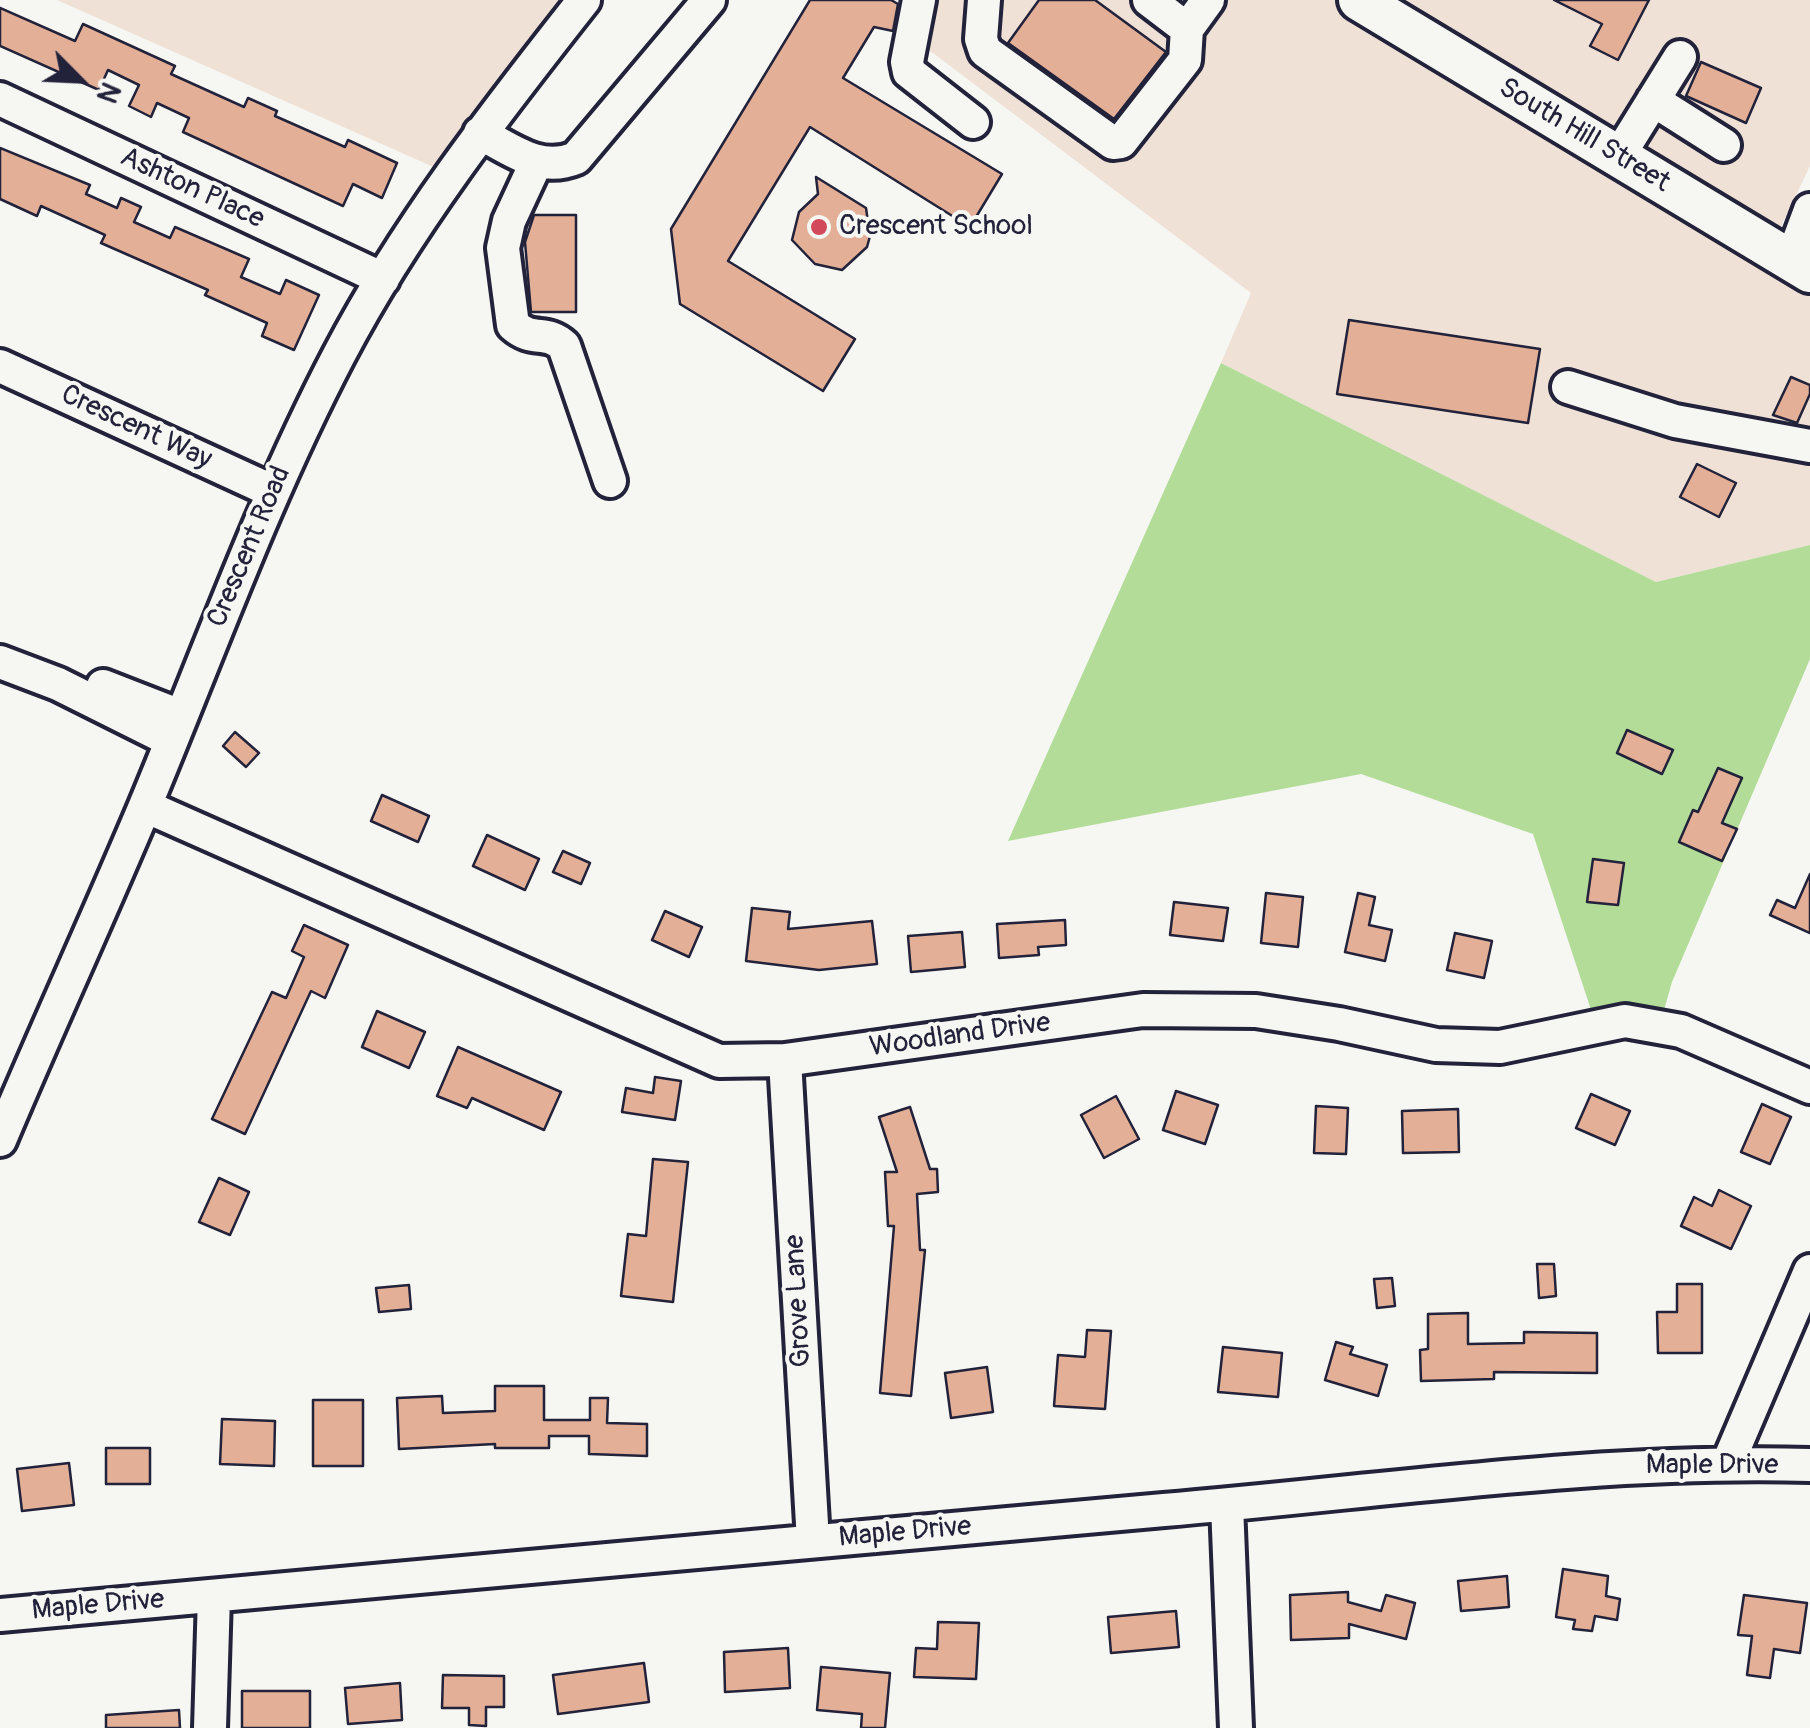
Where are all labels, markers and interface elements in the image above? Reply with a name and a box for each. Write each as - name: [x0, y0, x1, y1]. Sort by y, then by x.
- north arrow: [30, 30, 130, 130]
- street label: South Hill Street: [1492, 72, 1676, 200]
- text: N: [88, 77, 128, 108]
- street label: Ashton Place: [115, 141, 269, 237]
- place label: Crescent School: [839, 210, 1033, 244]
- marker: Crescent School: [808, 216, 830, 238]
- street label: Crescent Way: [55, 378, 217, 478]
- street label: Crescent Road: [201, 462, 299, 632]
- street label: Woodland Drive: [868, 1007, 1052, 1065]
- street label: Grove Lane: [779, 1234, 819, 1368]
- street label: Maple Drive: [1646, 1449, 1778, 1483]
- street label: Maple Drive: [837, 1510, 973, 1556]
- street label: Maple Drive: [30, 1583, 166, 1629]

